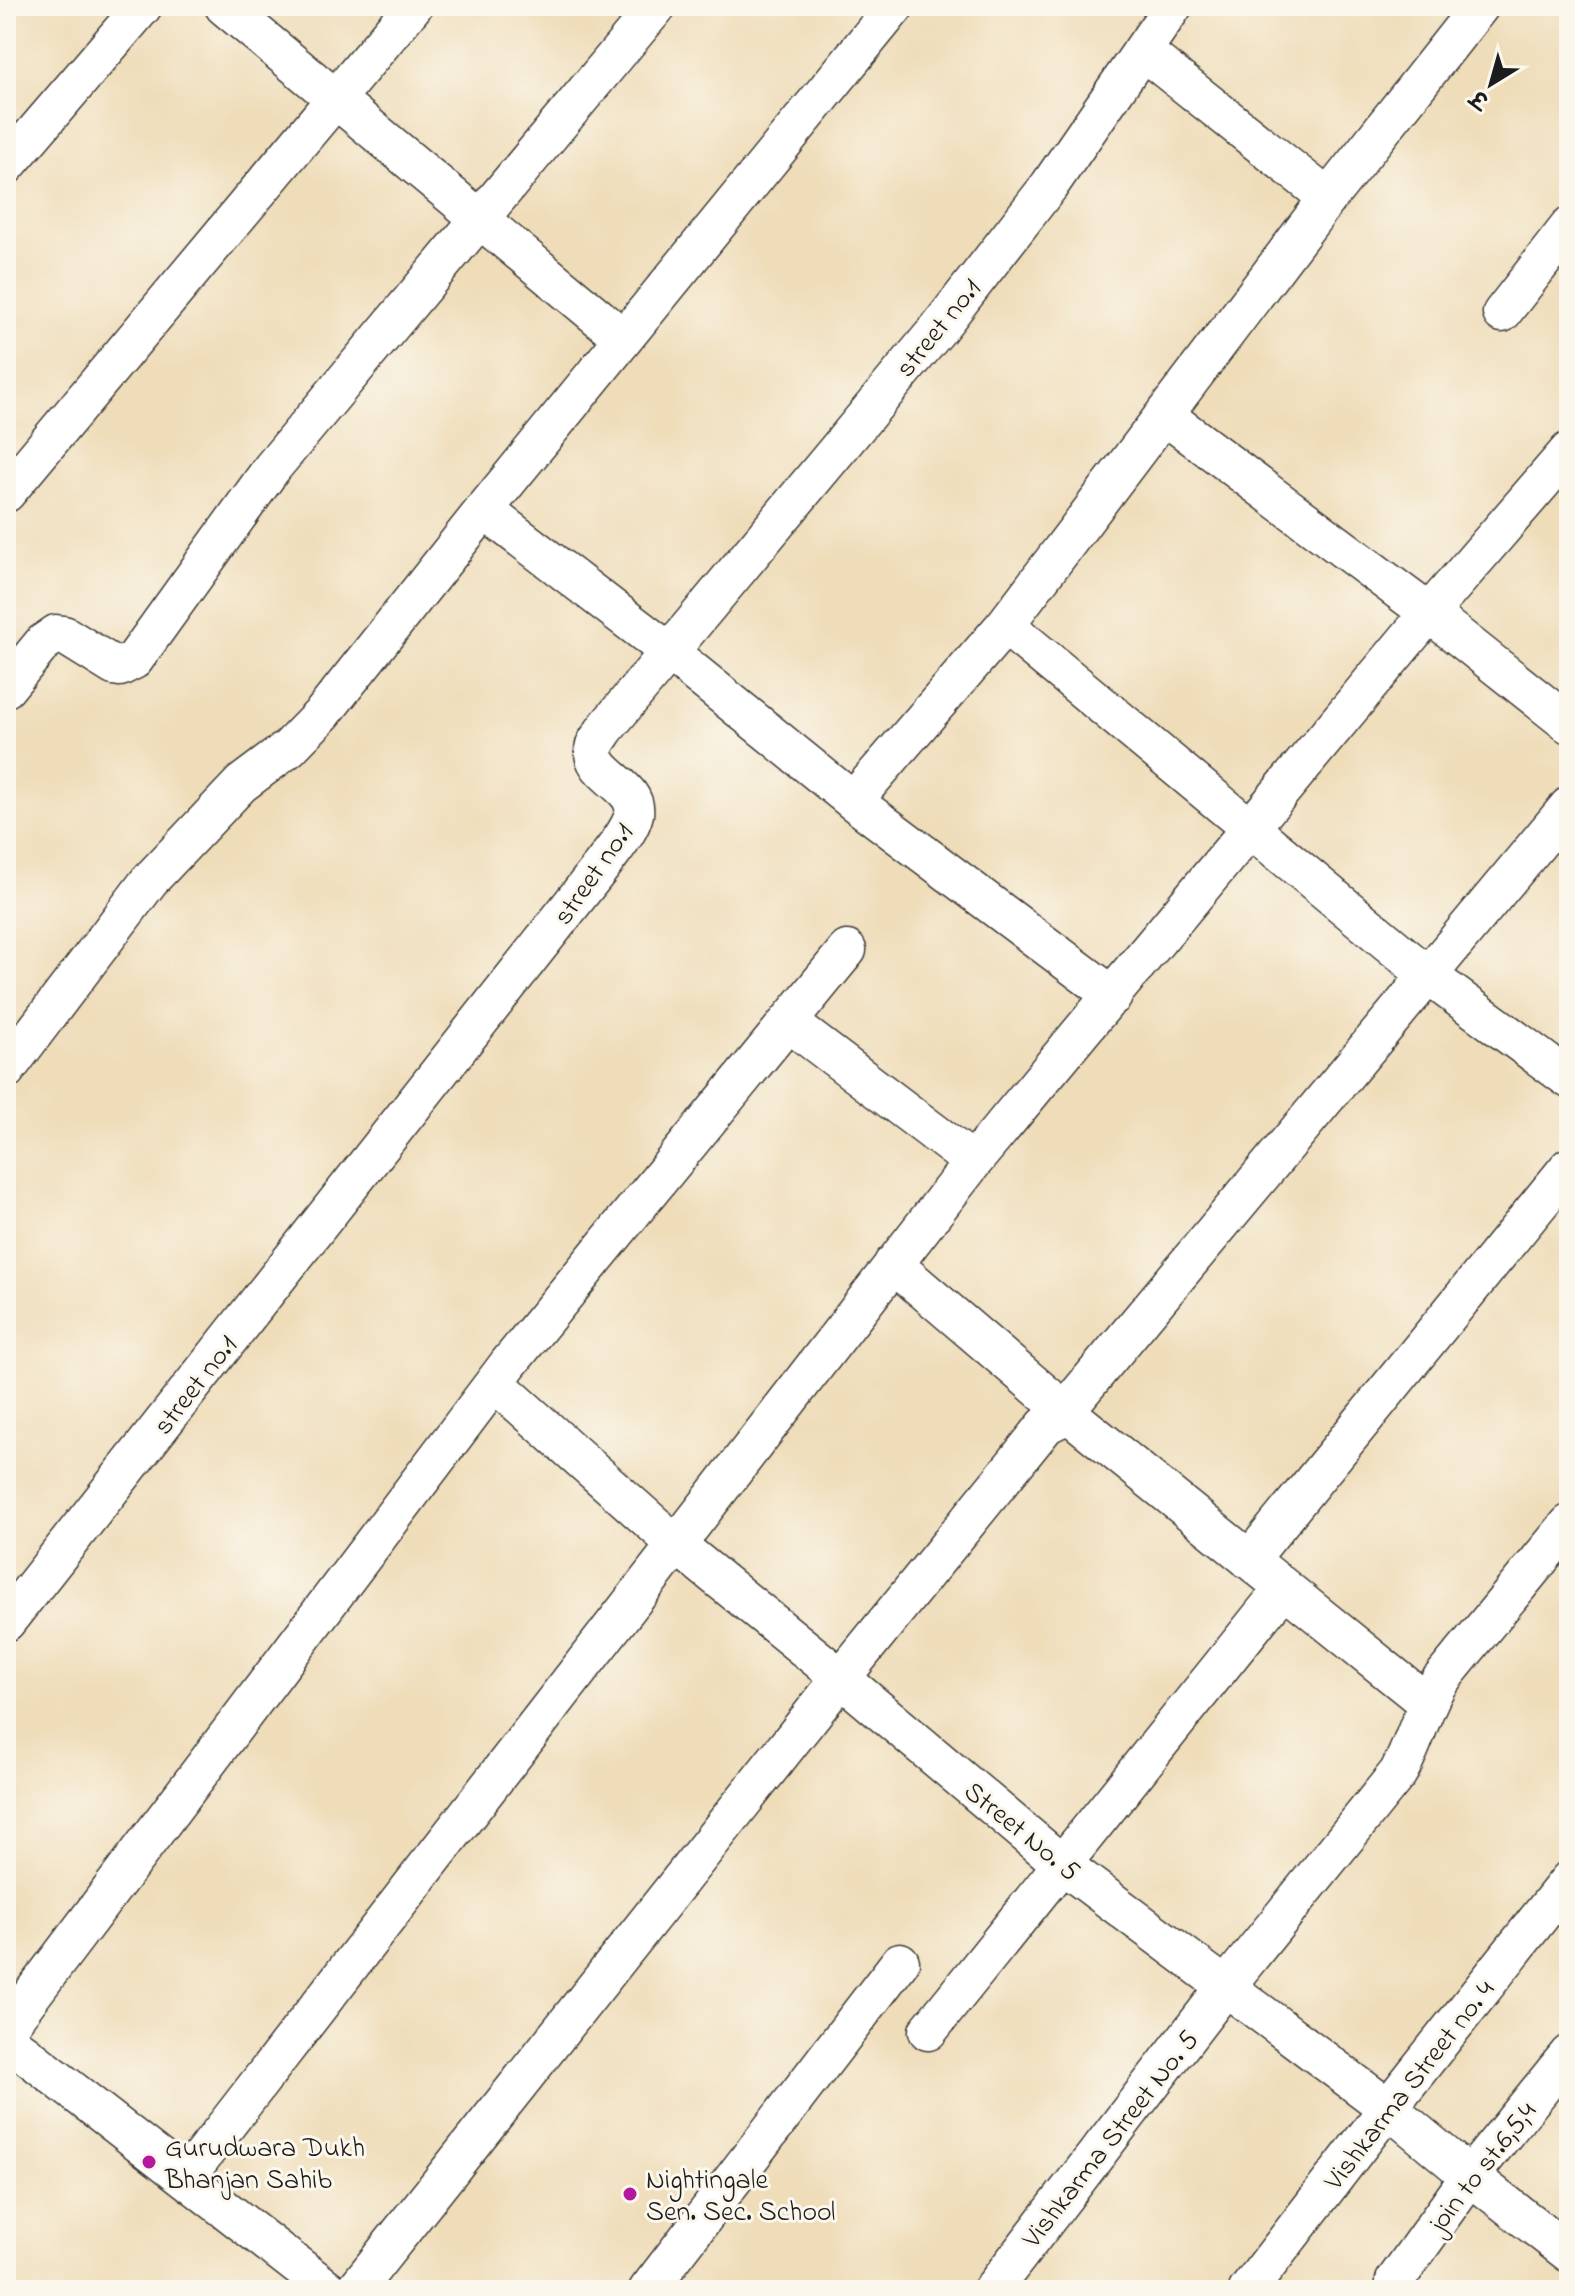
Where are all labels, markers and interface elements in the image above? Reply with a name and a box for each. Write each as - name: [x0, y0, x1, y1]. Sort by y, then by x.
- north arrow: [1451, 44, 1531, 124]
- text: उ: [1463, 79, 1498, 116]
- street label: street no.1: [887, 271, 992, 387]
- street label: street no.1: [545, 815, 645, 935]
- street label: street no.1: [145, 1327, 249, 1445]
- street label: Street No. 5: [954, 1773, 1088, 1893]
- street label: Vishkarma Street no. 4: [1315, 1972, 1506, 2201]
- street label: Vishkarma Street No. 5: [1013, 2022, 1210, 2259]
- street label: join to st.6,5,4: [1417, 2094, 1548, 2245]
- place label: Gurudwara Dukh Bhanjan Sahib: [164, 2129, 365, 2202]
- marker: Gurudwara Dukh Bhanjan Sahib: [140, 2153, 158, 2171]
- place label: Nightingale Sen. Sec. School: [646, 2161, 835, 2234]
- marker: Nightingale Sen. Sec. School: [621, 2185, 639, 2203]

